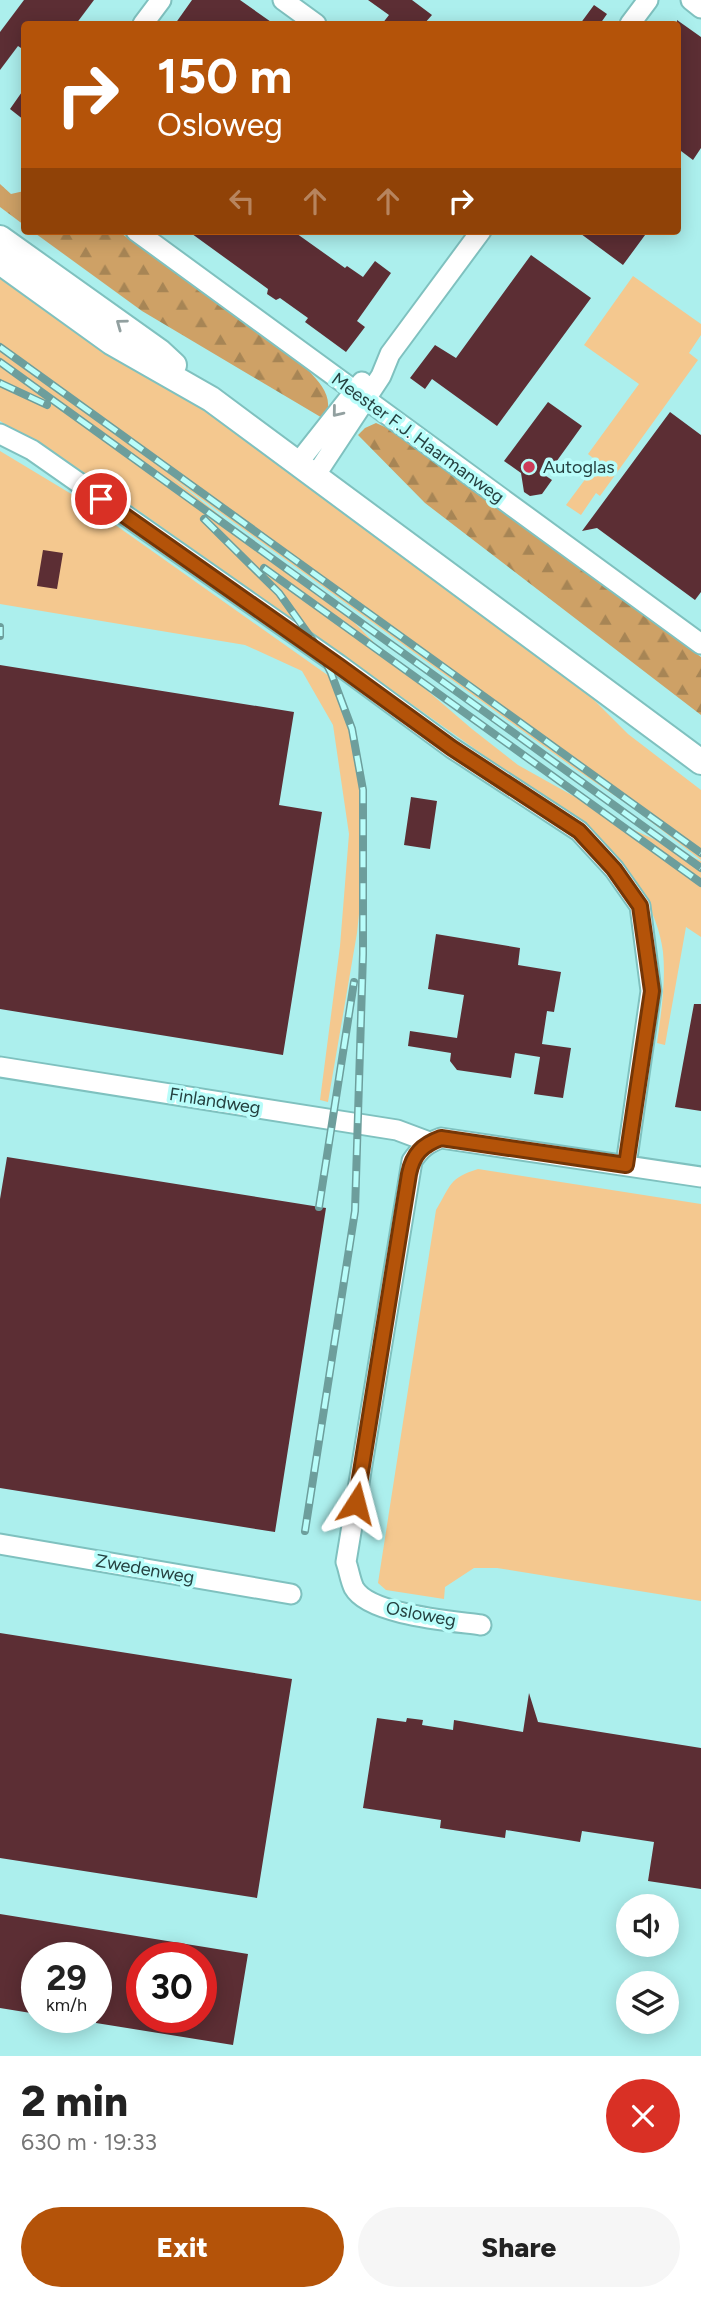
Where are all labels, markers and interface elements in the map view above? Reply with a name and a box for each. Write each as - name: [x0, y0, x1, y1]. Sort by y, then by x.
- text: 150 m: [157, 46, 292, 105]
- icon: right: [42, 49, 133, 140]
- text: Osloweg: [157, 106, 283, 144]
- icon: left: [223, 182, 261, 220]
- icon: ahead: [296, 182, 334, 220]
- icon: ahead: [369, 182, 407, 220]
- icon: right: [442, 182, 480, 220]
- one-way arrow: [116, 320, 129, 332]
- street label: Meester F.J. Haarmanweg: [327, 368, 509, 508]
- one-way arrow: [333, 404, 345, 417]
- place label: Autoglas: [543, 456, 615, 478]
- marker: Autoglas: [521, 459, 537, 475]
- pin: [71, 469, 131, 529]
- icon: arrive: [82, 480, 120, 518]
- street label: Finlandweg: [168, 1083, 262, 1119]
- position arrow: [319, 1466, 393, 1540]
- street label: Zwedenweg: [94, 1549, 196, 1589]
- street label: Osloweg: [384, 1596, 458, 1632]
- map controls: [616, 1894, 679, 2034]
- button: sound: [616, 1894, 679, 1957]
- speed limit sign: 30: [126, 1942, 217, 2033]
- text: 29: [46, 1957, 87, 1999]
- button: layers: [616, 1971, 679, 2034]
- text: km/h: [46, 1994, 87, 2016]
- text: 2 min: [21, 2076, 128, 2127]
- button: close: [606, 2079, 680, 2153]
- text: 630 m · 19:33: [21, 2128, 157, 2156]
- button: Exit: [21, 2207, 344, 2287]
- button: Share: [358, 2207, 680, 2287]

